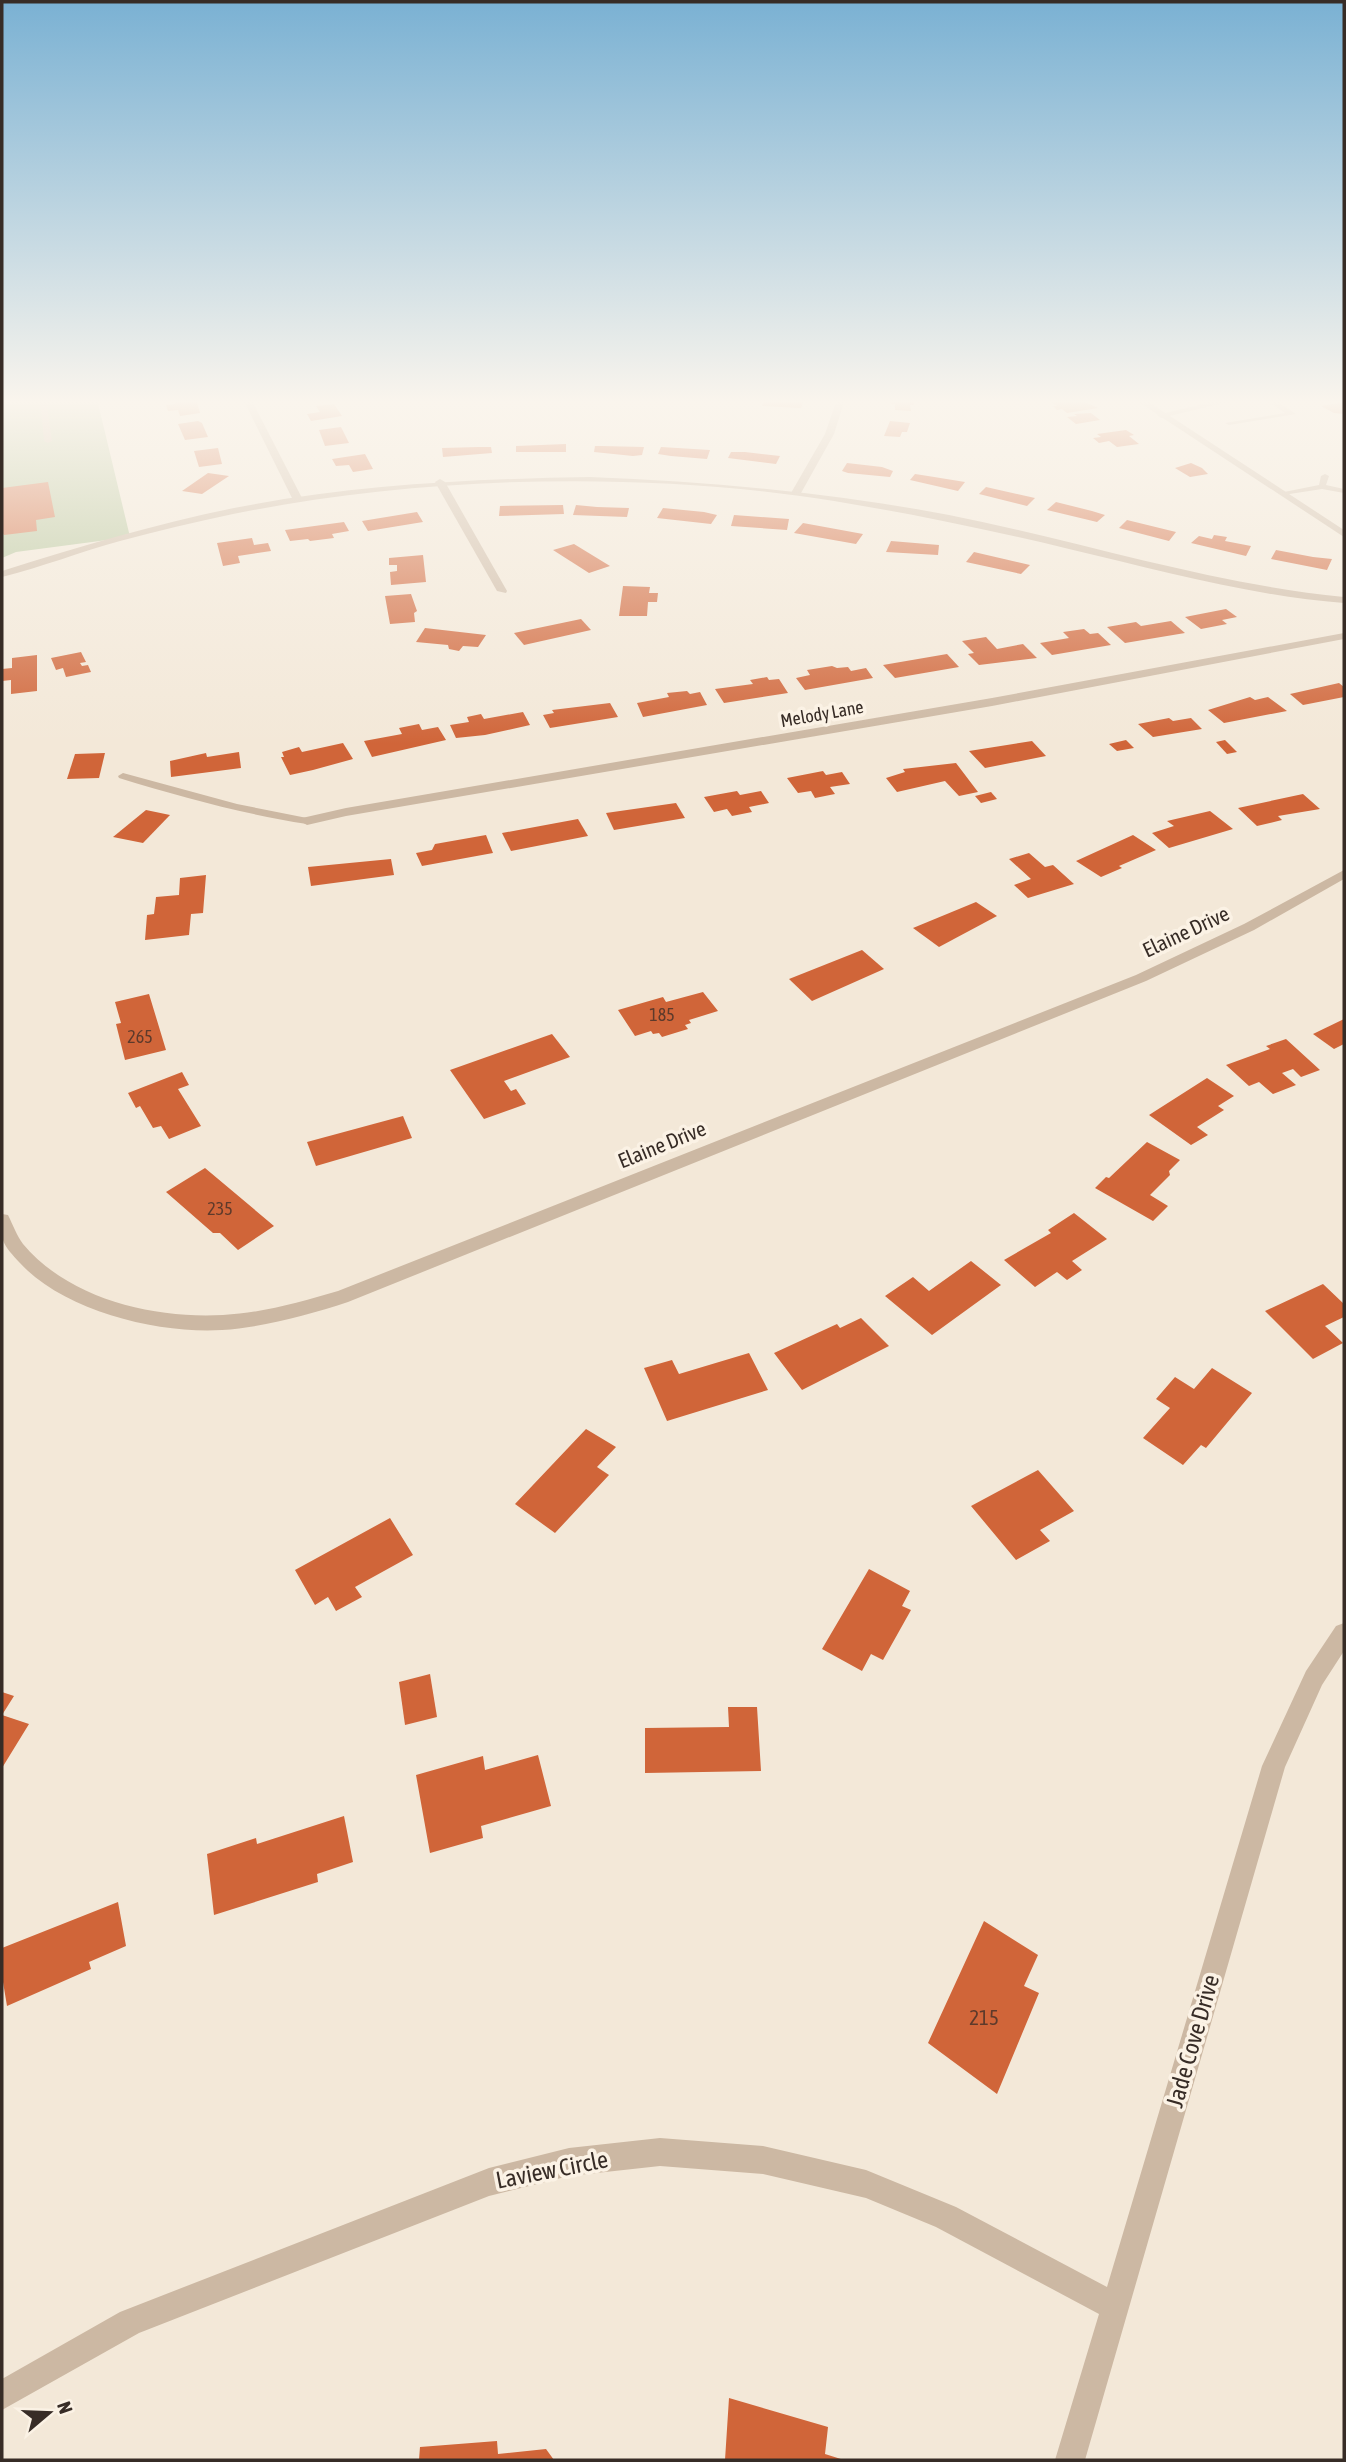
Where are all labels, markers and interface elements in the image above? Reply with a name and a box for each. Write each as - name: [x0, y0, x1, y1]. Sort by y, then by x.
- street label: Melody Lane: [779, 696, 865, 731]
- street label: Elaine Drive: [1139, 901, 1233, 962]
- house number: 185: [649, 1004, 675, 1025]
- house number: 265: [127, 1026, 153, 1047]
- street label: Elaine Drive: [614, 1116, 709, 1173]
- house number: 235: [207, 1198, 233, 1219]
- street label: Jade Cove Drive: [1161, 1971, 1224, 2110]
- house number: 215: [969, 2005, 999, 2029]
- street label: Laview Circle: [494, 2145, 610, 2194]
- north arrow: [14, 2378, 84, 2448]
- text: N: [53, 2399, 77, 2416]

